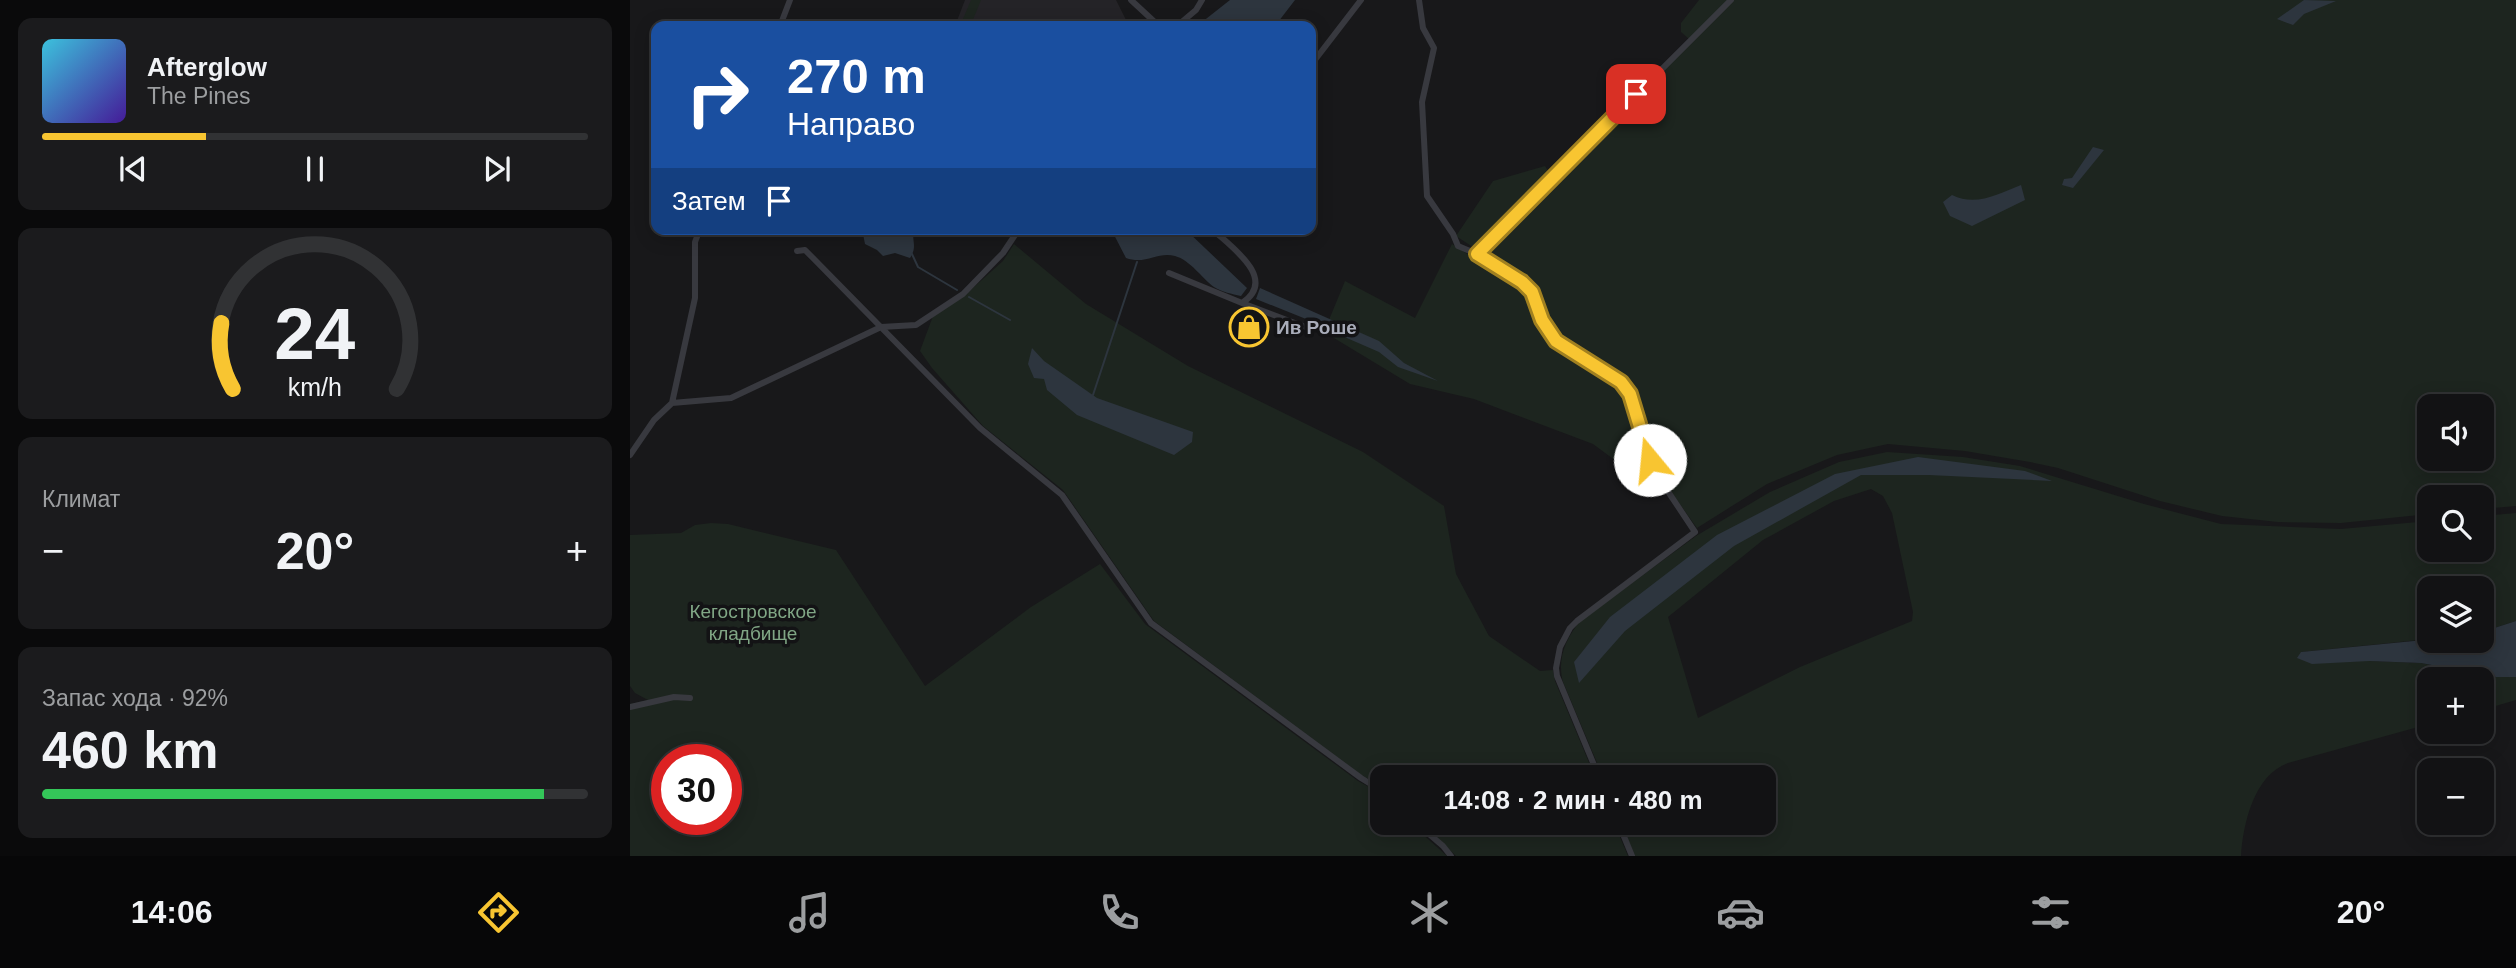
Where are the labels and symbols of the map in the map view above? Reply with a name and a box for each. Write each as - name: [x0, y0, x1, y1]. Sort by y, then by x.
- pin: [1606, 64, 1666, 124]
- shop icon: Ив Роше: [1228, 306, 1270, 348]
- place label: Ив Роше: [1276, 317, 1357, 338]
- position arrow: [1613, 423, 1687, 497]
- park label: Кегостровское кладбище: [689, 601, 817, 644]
- speed limit sign: 30: [651, 744, 742, 835]

